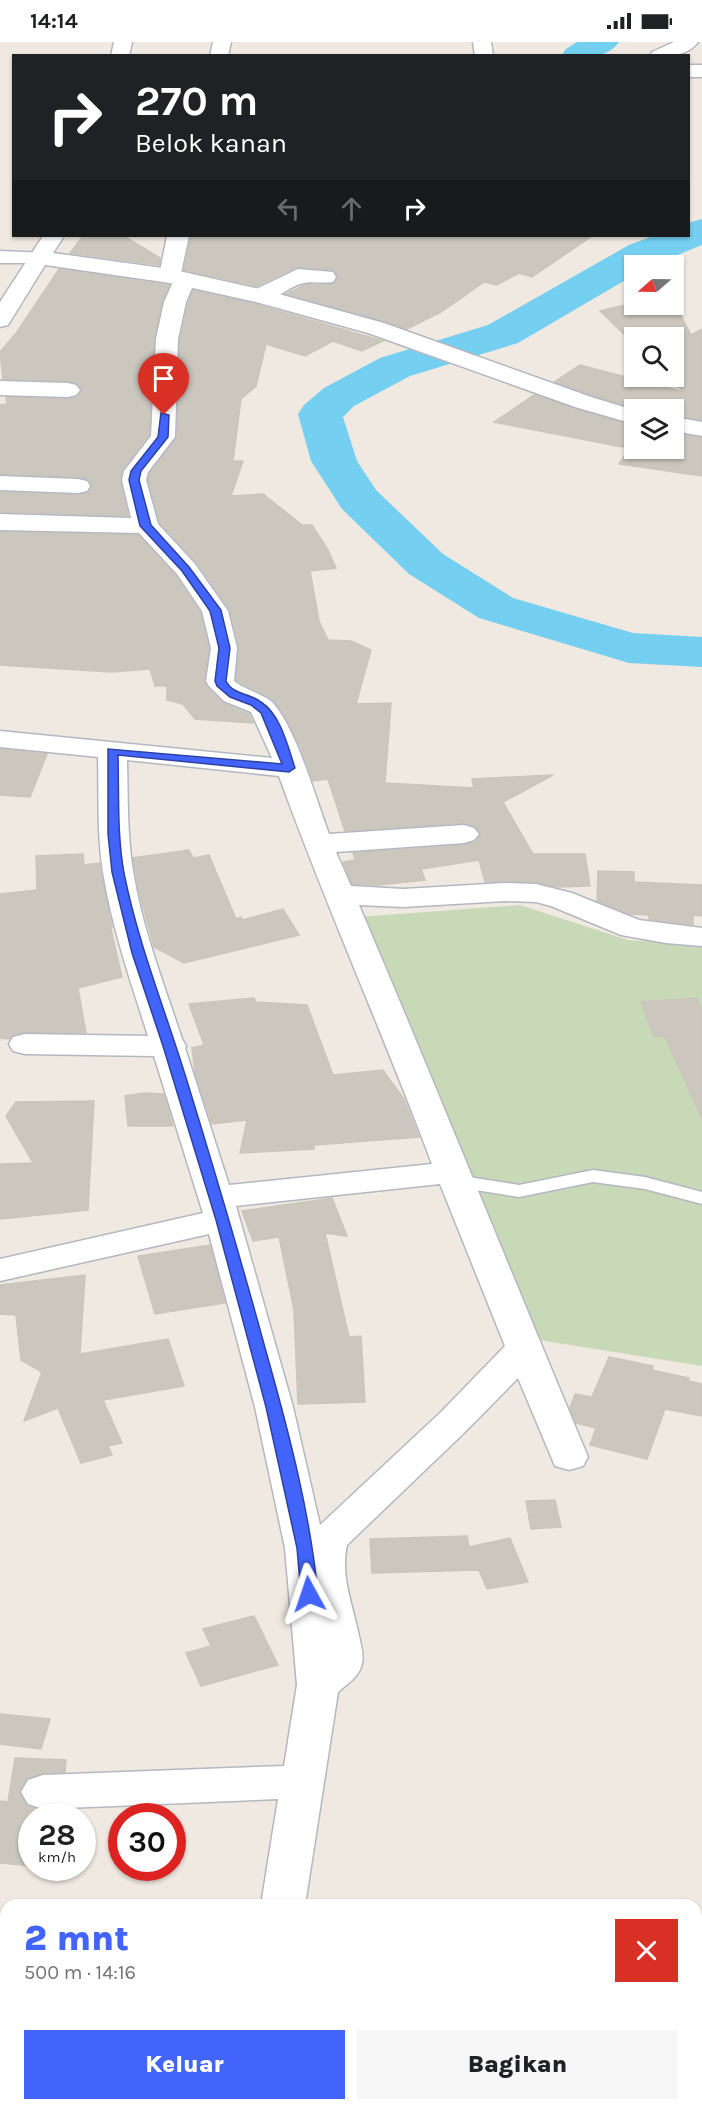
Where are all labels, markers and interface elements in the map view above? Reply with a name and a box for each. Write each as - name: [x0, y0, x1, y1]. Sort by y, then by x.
- text: 14:14: [30, 8, 78, 34]
- text: 270 m: [135, 76, 258, 126]
- icon: right: [36, 78, 114, 156]
- text: Belok kanan: [135, 127, 287, 159]
- icon: left: [272, 192, 305, 225]
- icon: ahead: [335, 192, 368, 225]
- icon: right: [398, 192, 431, 225]
- north arrow: [624, 255, 684, 315]
- map controls: [624, 255, 684, 459]
- button: search: [624, 327, 684, 387]
- pin: [138, 353, 189, 415]
- icon: arrive: [147, 362, 180, 395]
- button: layers: [624, 399, 684, 459]
- position arrow: [277, 1562, 341, 1626]
- speed limit sign: 30: [108, 1803, 186, 1881]
- text: 28: [38, 1817, 76, 1853]
- text: km/h: [38, 1848, 76, 1866]
- text: 2 mnt: [24, 1917, 129, 1959]
- button: close: [615, 1919, 678, 1982]
- text: 500 m · 14:16: [24, 1961, 136, 1984]
- button: Keluar: [24, 2030, 345, 2099]
- button: Bagikan: [357, 2030, 678, 2099]

